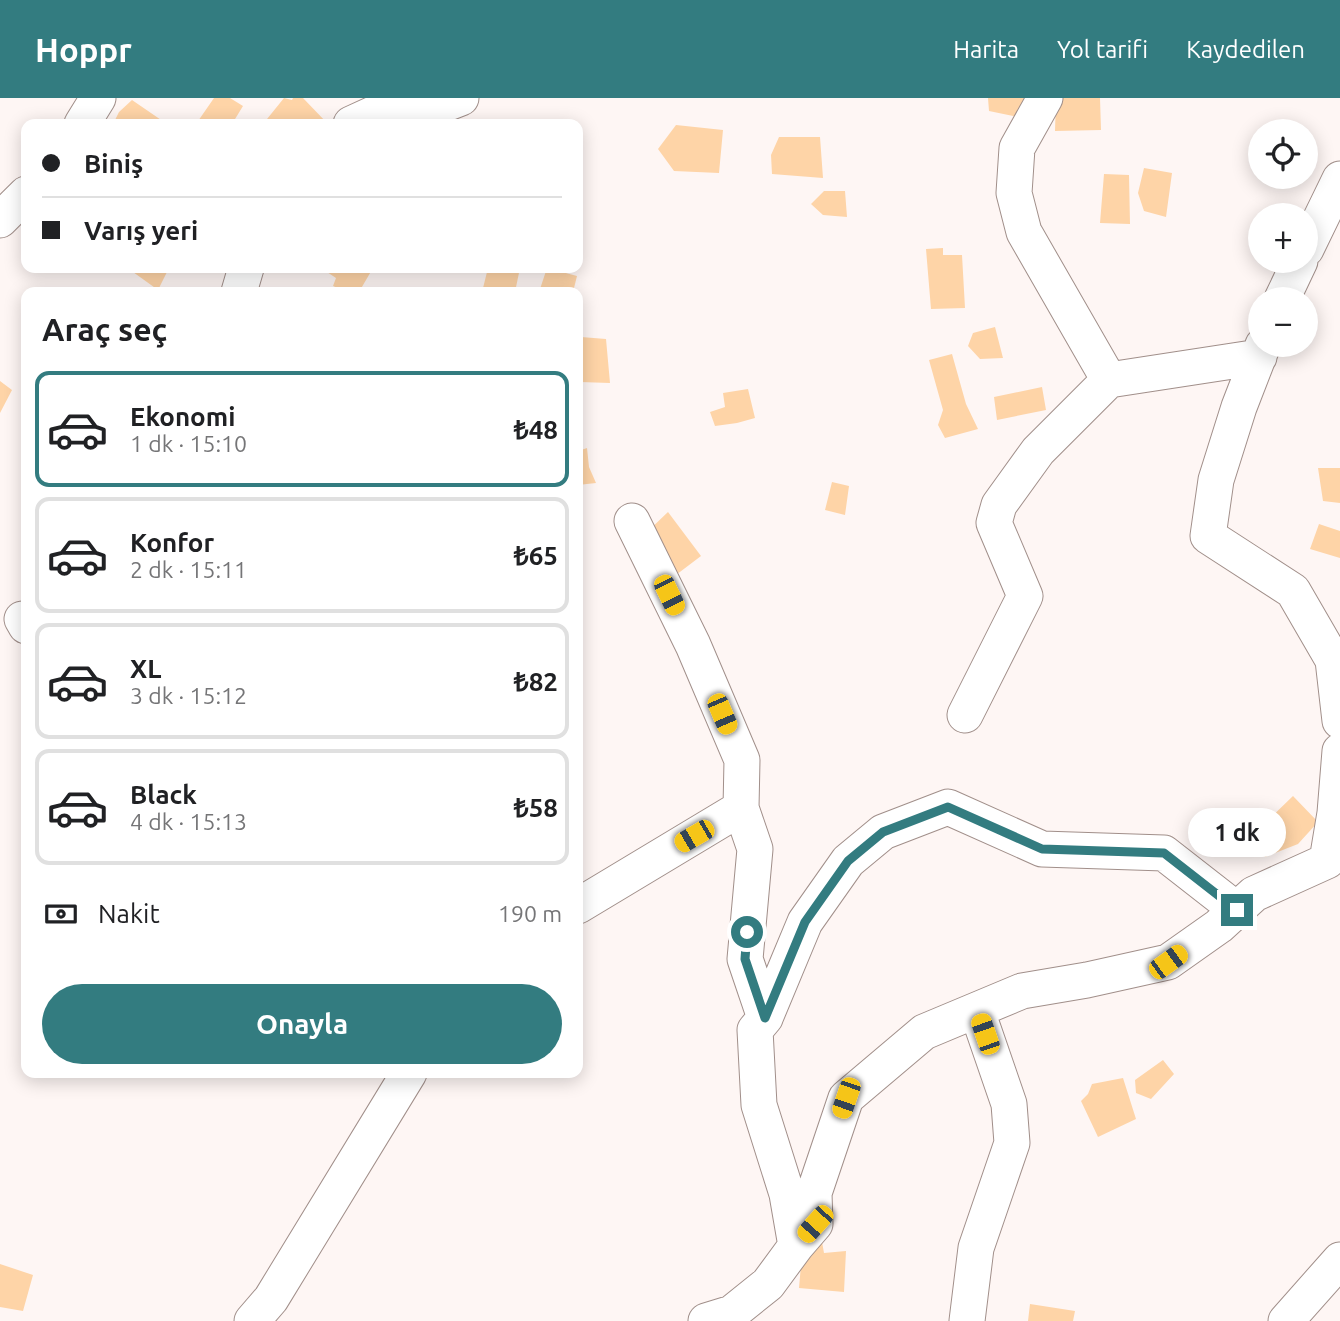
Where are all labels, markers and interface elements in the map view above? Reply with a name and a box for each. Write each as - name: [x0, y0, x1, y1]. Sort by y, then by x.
- text: Hoppr: [35, 31, 132, 68]
- text: Harita: [953, 36, 1019, 63]
- text: Yol tarifi: [1057, 36, 1148, 63]
- text: Kaydedilen: [1186, 36, 1305, 63]
- map controls: [1248, 119, 1318, 357]
- button: locate: [1248, 119, 1318, 189]
- text: Biniş: [84, 149, 143, 178]
- button: +: [1248, 203, 1318, 273]
- text: Varış yeri: [84, 216, 198, 245]
- button: −: [1248, 287, 1318, 357]
- text: Araç seç: [42, 311, 167, 347]
- icon: car: [46, 398, 109, 461]
- text: Ekonomi: [130, 402, 235, 431]
- text: ₺48: [514, 415, 558, 444]
- text: 1 dk · 15:10: [130, 431, 247, 456]
- icon: car: [46, 524, 109, 587]
- text: Konfor: [130, 528, 214, 557]
- text: ₺65: [514, 541, 558, 570]
- text: 2 dk · 15:11: [130, 557, 247, 582]
- car: [651, 572, 688, 618]
- icon: car: [46, 650, 109, 713]
- text: XL: [130, 654, 161, 683]
- text: ₺82: [514, 667, 558, 696]
- text: 3 dk · 15:12: [130, 683, 247, 708]
- car: [705, 691, 740, 737]
- icon: car: [46, 776, 109, 839]
- text: Black: [130, 780, 197, 809]
- text: ₺58: [514, 793, 558, 822]
- callout: 1 dk: [1188, 808, 1286, 858]
- text: 4 dk · 15:13: [130, 809, 247, 834]
- car: [671, 816, 718, 856]
- text: 1 dk: [1214, 820, 1260, 845]
- route end: [1221, 894, 1253, 926]
- icon: cash: [42, 895, 80, 933]
- text: Nakit: [98, 899, 160, 928]
- text: 190 m: [498, 901, 562, 926]
- route start: [731, 916, 763, 948]
- car: [1145, 941, 1192, 983]
- button: Onayla: [42, 984, 562, 1064]
- car: [969, 1011, 1002, 1057]
- car: [830, 1075, 863, 1121]
- car: [794, 1201, 837, 1247]

